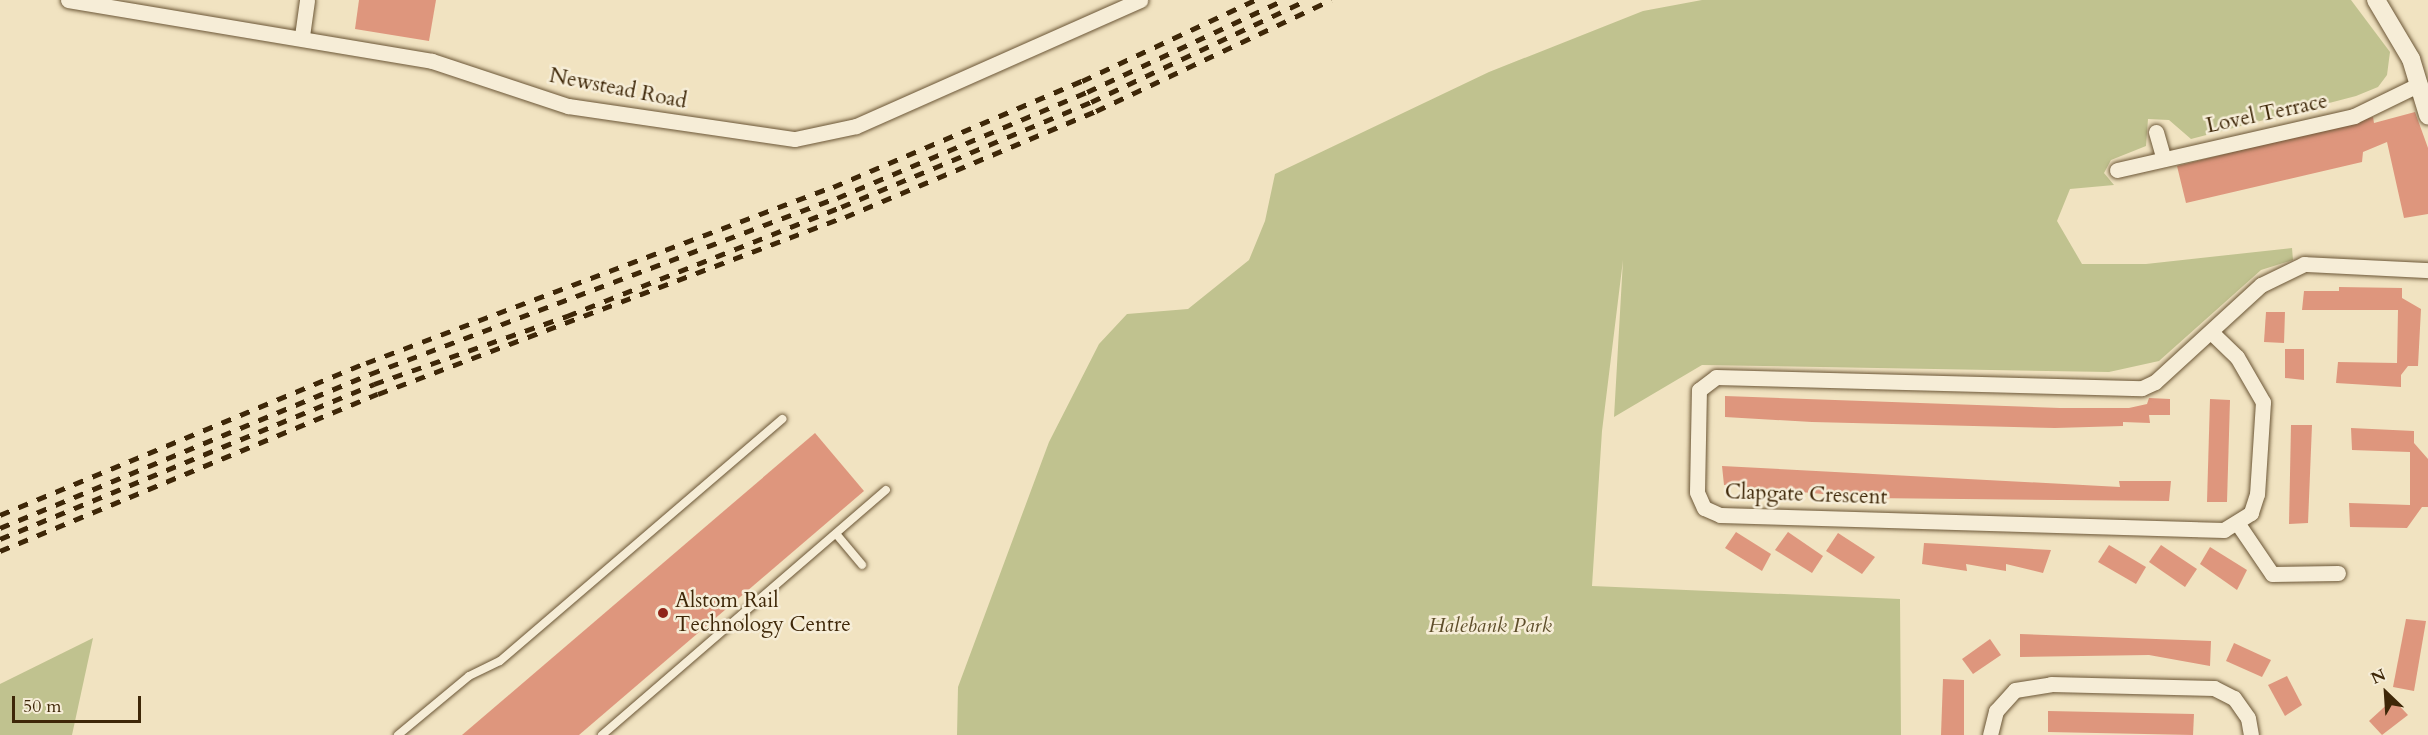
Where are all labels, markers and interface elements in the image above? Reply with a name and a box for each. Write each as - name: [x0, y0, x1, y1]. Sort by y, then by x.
- street label: Newstead Road: [547, 63, 689, 115]
- street label: Lovel Terrace: [2204, 89, 2330, 139]
- street label: Clapgate Crescent: [1724, 480, 1888, 510]
- place label: Alstom Rail Technology Centre: [675, 588, 851, 638]
- marker: Alstom Rail Technology Centre: [656, 606, 670, 620]
- park label: Halebank Park: [1428, 613, 1552, 639]
- north arrow: [2356, 663, 2416, 723]
- text: N: [2367, 664, 2389, 690]
- scale bar: [15, 684, 144, 722]
- text: 50 m: [23, 694, 62, 719]

